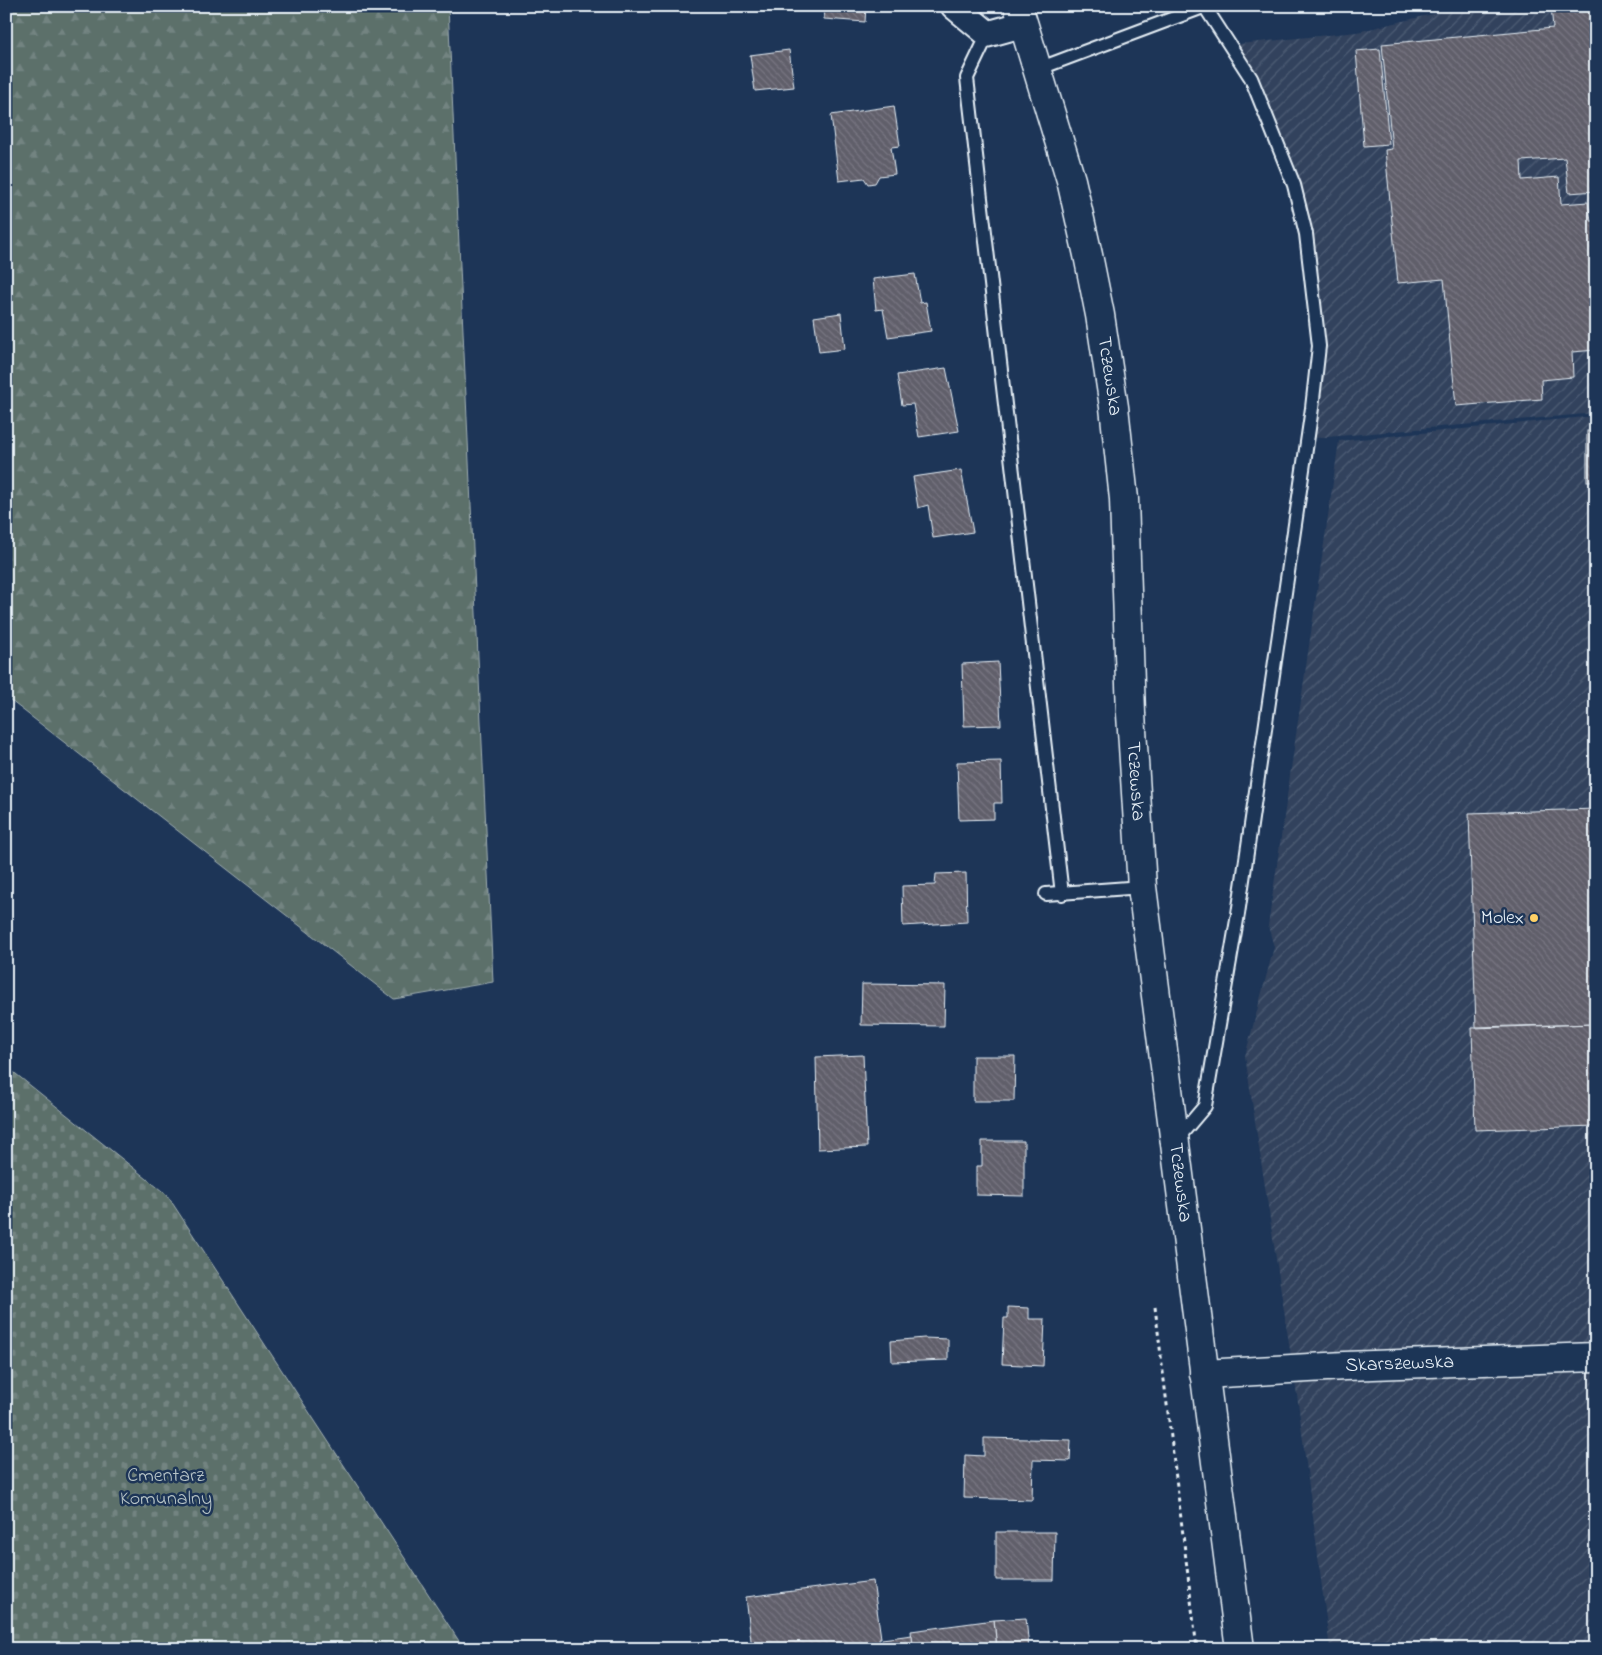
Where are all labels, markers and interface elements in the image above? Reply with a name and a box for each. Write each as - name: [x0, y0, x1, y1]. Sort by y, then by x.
- street label: Tczewska: [1089, 335, 1129, 417]
- street label: Tczewska: [1118, 740, 1152, 822]
- place label: Molex: [1481, 904, 1524, 933]
- marker: Molex: [1528, 912, 1540, 924]
- street label: Tczewska: [1161, 1141, 1199, 1224]
- street label: Skarszewska: [1345, 1348, 1455, 1380]
- park label: Cmentarz Komunalny: [120, 1462, 212, 1514]

